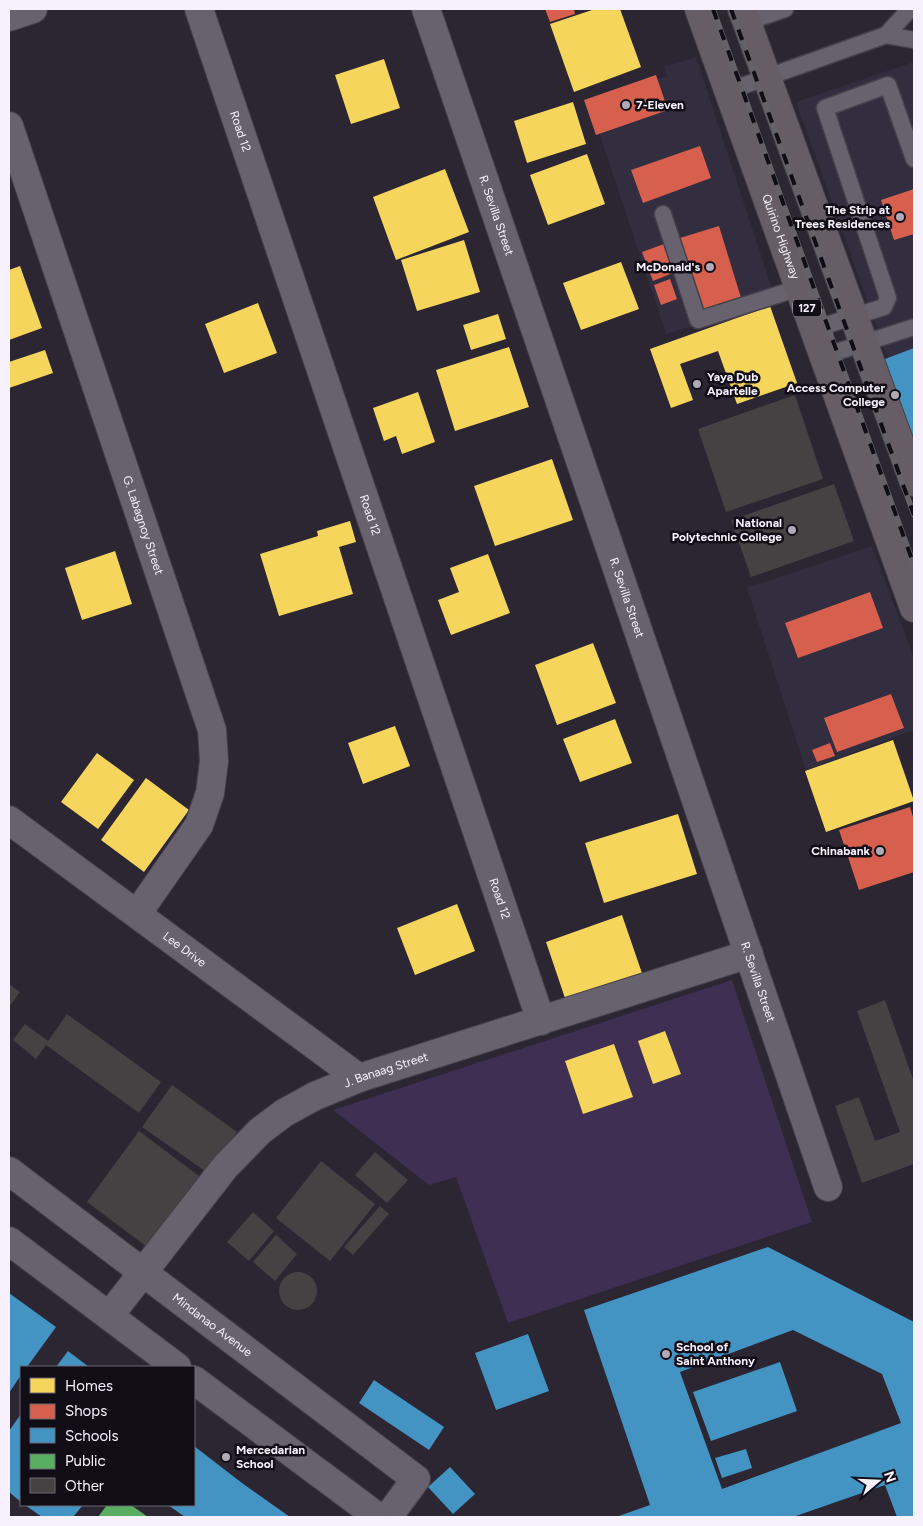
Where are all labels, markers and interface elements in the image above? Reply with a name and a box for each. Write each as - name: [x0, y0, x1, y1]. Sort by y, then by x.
- place label: 7-Eleven: [636, 98, 684, 112]
- marker: 7-Eleven: [620, 99, 632, 111]
- street label: Road 12: [227, 109, 254, 153]
- street label: R. Sevilla Street: [476, 173, 517, 258]
- street label: Quirino Highway: [759, 192, 803, 282]
- place label: The Strip at Trees Residences: [795, 203, 890, 231]
- marker: The Strip at Trees Residences: [894, 211, 906, 223]
- place label: McDonald's: [636, 260, 700, 274]
- marker: McDonald's: [704, 261, 716, 273]
- road number: 127: [793, 300, 821, 316]
- place label: Yaya Dub Apartelle: [707, 370, 758, 398]
- marker: Yaya Dub Apartelle: [691, 378, 703, 390]
- place label: Access Computer College: [787, 381, 885, 409]
- marker: Access Computer College: [889, 389, 901, 401]
- street label: G. Labagnoy Street: [120, 474, 166, 577]
- street label: Road 12: [357, 493, 383, 537]
- place label: National Polytechnic College: [672, 516, 782, 544]
- marker: National Polytechnic College: [786, 524, 798, 536]
- street label: R. Sevilla Street: [607, 556, 647, 640]
- place label: Chinabank: [811, 844, 871, 858]
- marker: Chinabank: [874, 845, 886, 857]
- street label: Road 12: [486, 876, 513, 921]
- street label: Lee Drive: [160, 929, 209, 970]
- street label: R. Sevilla Street: [738, 940, 778, 1024]
- street label: J. Banaag Street: [342, 1049, 430, 1090]
- street label: Mindanao Avenue: [170, 1290, 255, 1360]
- place label: School of Saint Anthony: [676, 1340, 755, 1368]
- marker: School of Saint Anthony: [660, 1348, 672, 1360]
- legend: [20, 1366, 195, 1506]
- text: Homes: [65, 1377, 113, 1395]
- text: Shops: [65, 1402, 107, 1420]
- text: Schools: [65, 1427, 118, 1445]
- place label: Mercedarian School: [236, 1443, 305, 1471]
- marker: Mercedarian School: [220, 1451, 232, 1463]
- text: Public: [65, 1452, 106, 1470]
- north arrow: [853, 1456, 903, 1506]
- text: N: [880, 1469, 900, 1485]
- text: Other: [65, 1477, 104, 1495]

